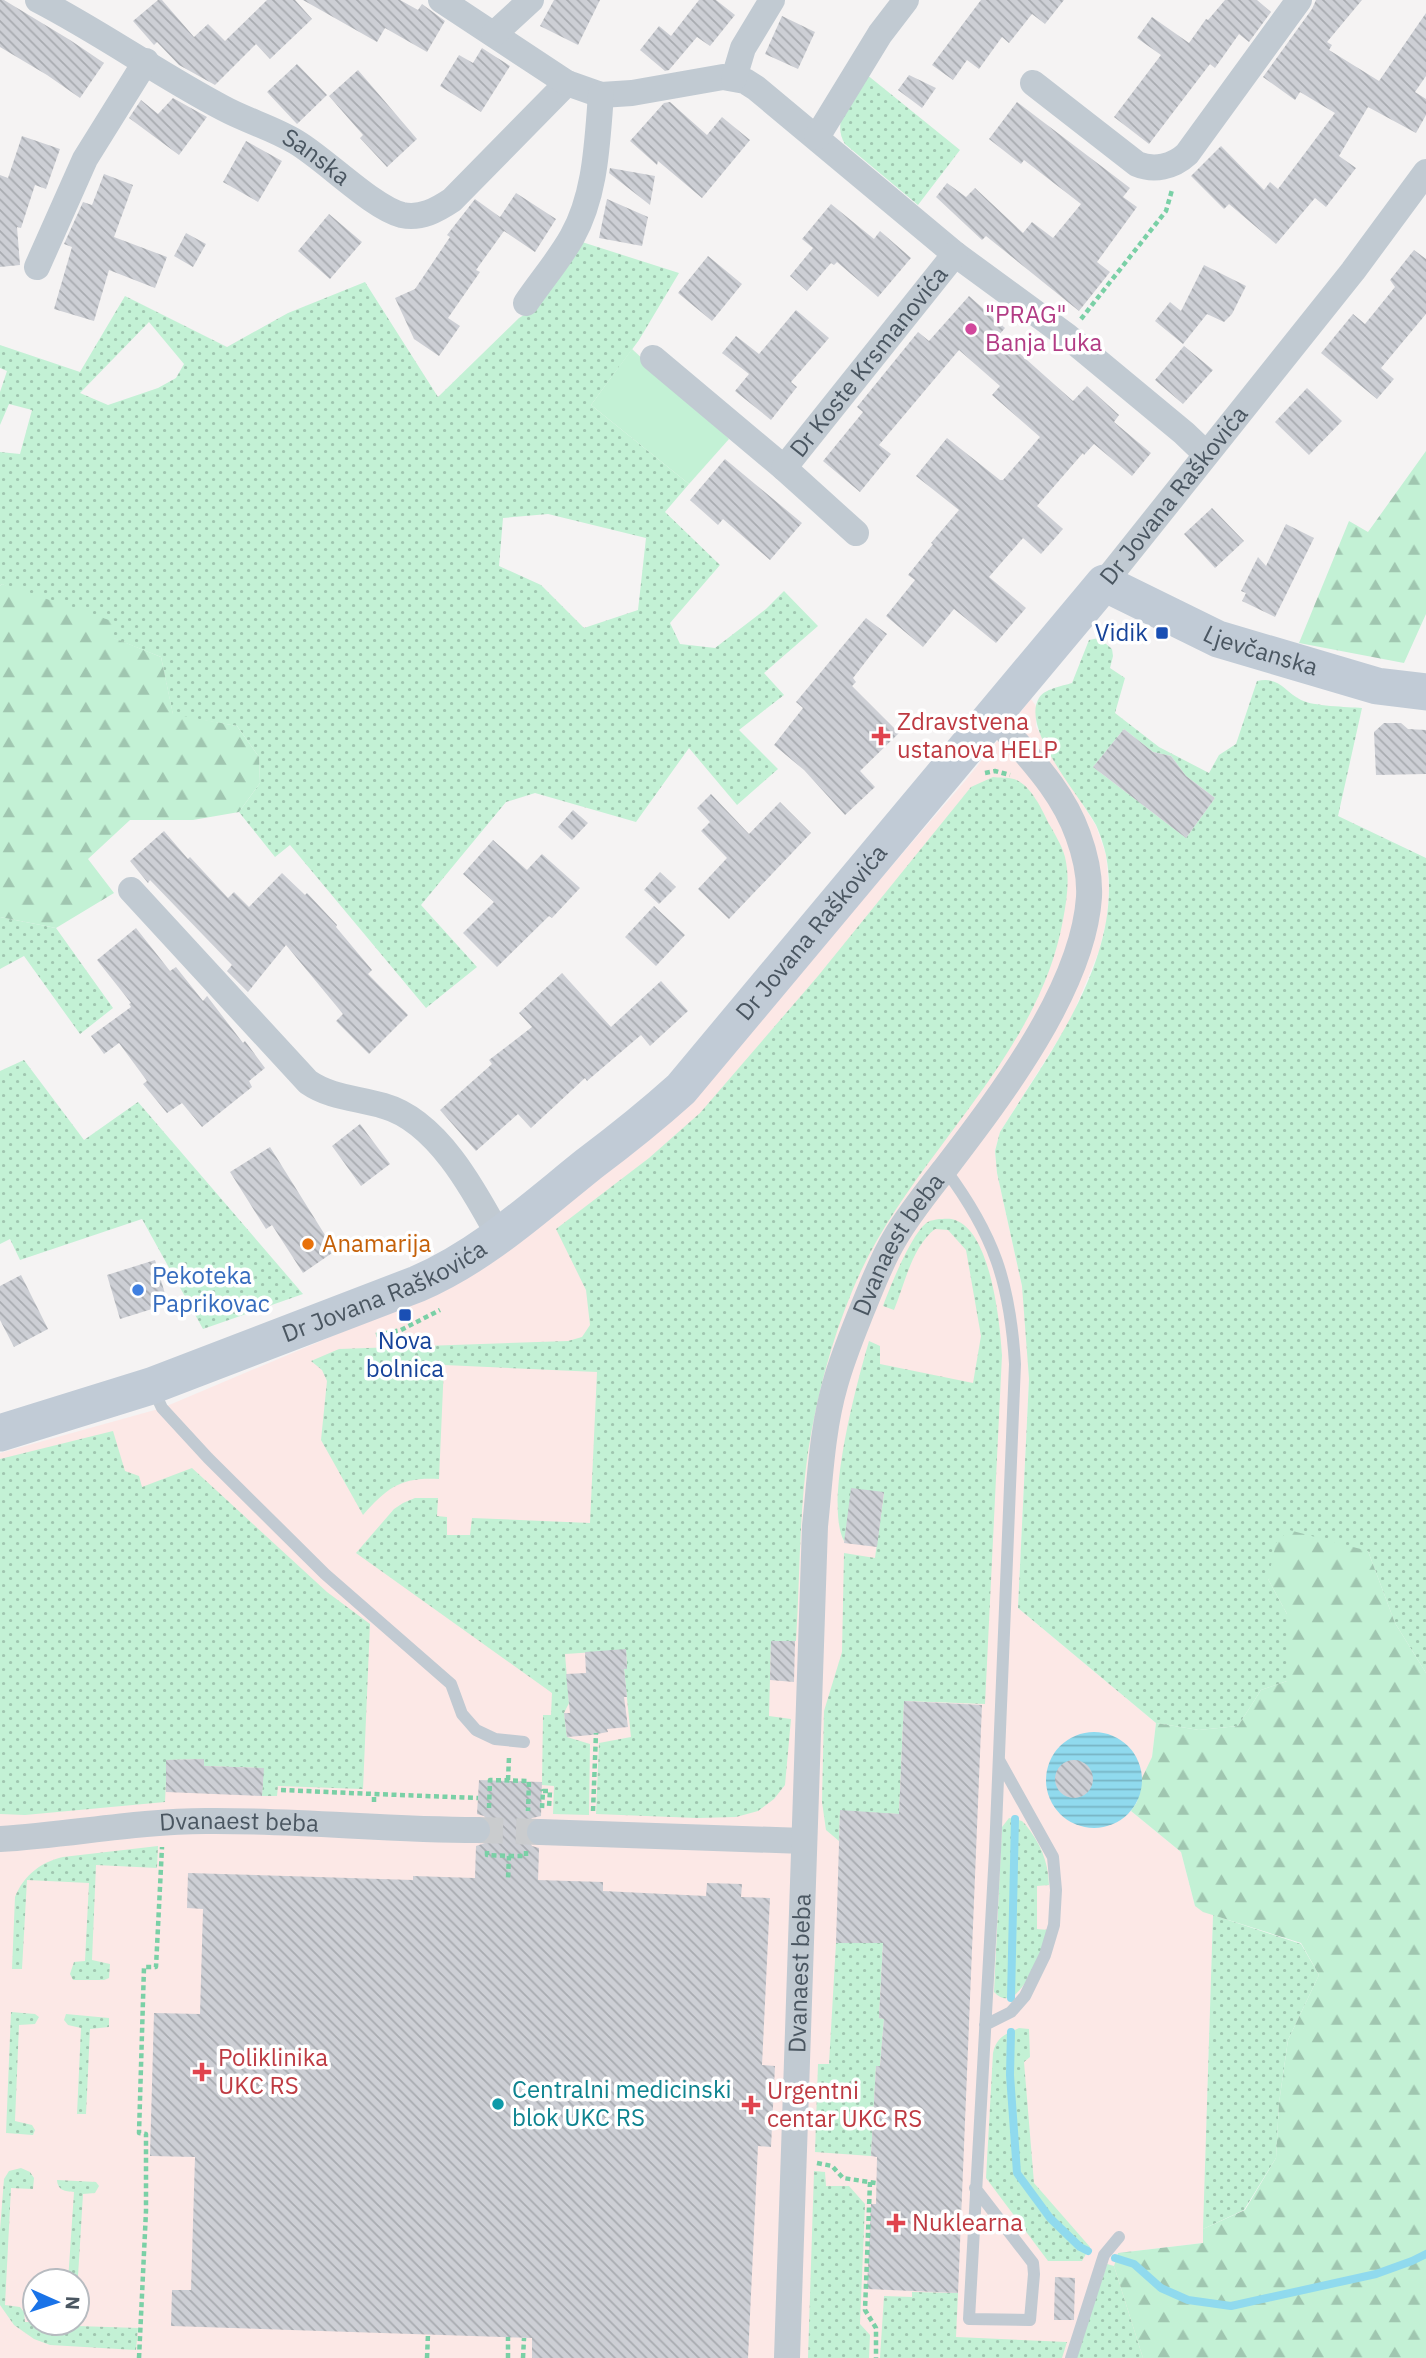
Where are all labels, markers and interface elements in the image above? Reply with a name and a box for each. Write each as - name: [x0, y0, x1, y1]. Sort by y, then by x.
- street label: Sanska: [277, 120, 358, 192]
- street label: Dr Koste Krsmanovića: [782, 259, 954, 463]
- place label: "PRAG" Banja Luka: [985, 298, 1103, 358]
- marker: "PRAG" Banja Luka: [963, 321, 979, 337]
- street label: Dr Jovana Raškovića: [1092, 399, 1254, 591]
- place label: Vidik: [1095, 616, 1148, 648]
- street label: Ljevčanska: [1198, 617, 1322, 683]
- marker: Vidik: [1154, 625, 1170, 641]
- place label: Zdravstvena ustanova HELP: [897, 705, 1058, 765]
- marker: Zdravstvena ustanova HELP: [871, 726, 891, 746]
- street label: Dr Jovana Raškovića: [728, 837, 894, 1027]
- street label: Dvanaest beba: [844, 1166, 951, 1320]
- place label: Anamarija: [322, 1227, 431, 1259]
- street label: Dr Jovana Raškovića: [277, 1232, 493, 1349]
- marker: Anamarija: [300, 1236, 316, 1252]
- place label: Pekoteka Paprikovac: [152, 1259, 270, 1319]
- marker: Pekoteka Paprikovac: [130, 1282, 146, 1298]
- marker: Nova bolnica: [397, 1307, 413, 1323]
- place label: Nova bolnica: [366, 1324, 444, 1384]
- street label: Dvanaest beba: [158, 1804, 320, 1839]
- street label: Dvanaest beba: [780, 1893, 818, 2054]
- place label: Poliklinika UKC RS: [218, 2041, 328, 2101]
- marker: Poliklinika UKC RS: [192, 2062, 212, 2082]
- place label: Centralni medicinski blok UKC RS: [512, 2073, 732, 2133]
- place label: Urgentni centar UKC RS: [767, 2074, 922, 2134]
- marker: Urgentni centar UKC RS: [741, 2095, 761, 2115]
- marker: Centralni medicinski blok UKC RS: [490, 2096, 506, 2112]
- place label: Nuklearna: [912, 2206, 1023, 2238]
- marker: Nuklearna: [886, 2213, 906, 2233]
- north arrow: [21, 2267, 91, 2337]
- text: N: [61, 2295, 85, 2310]

